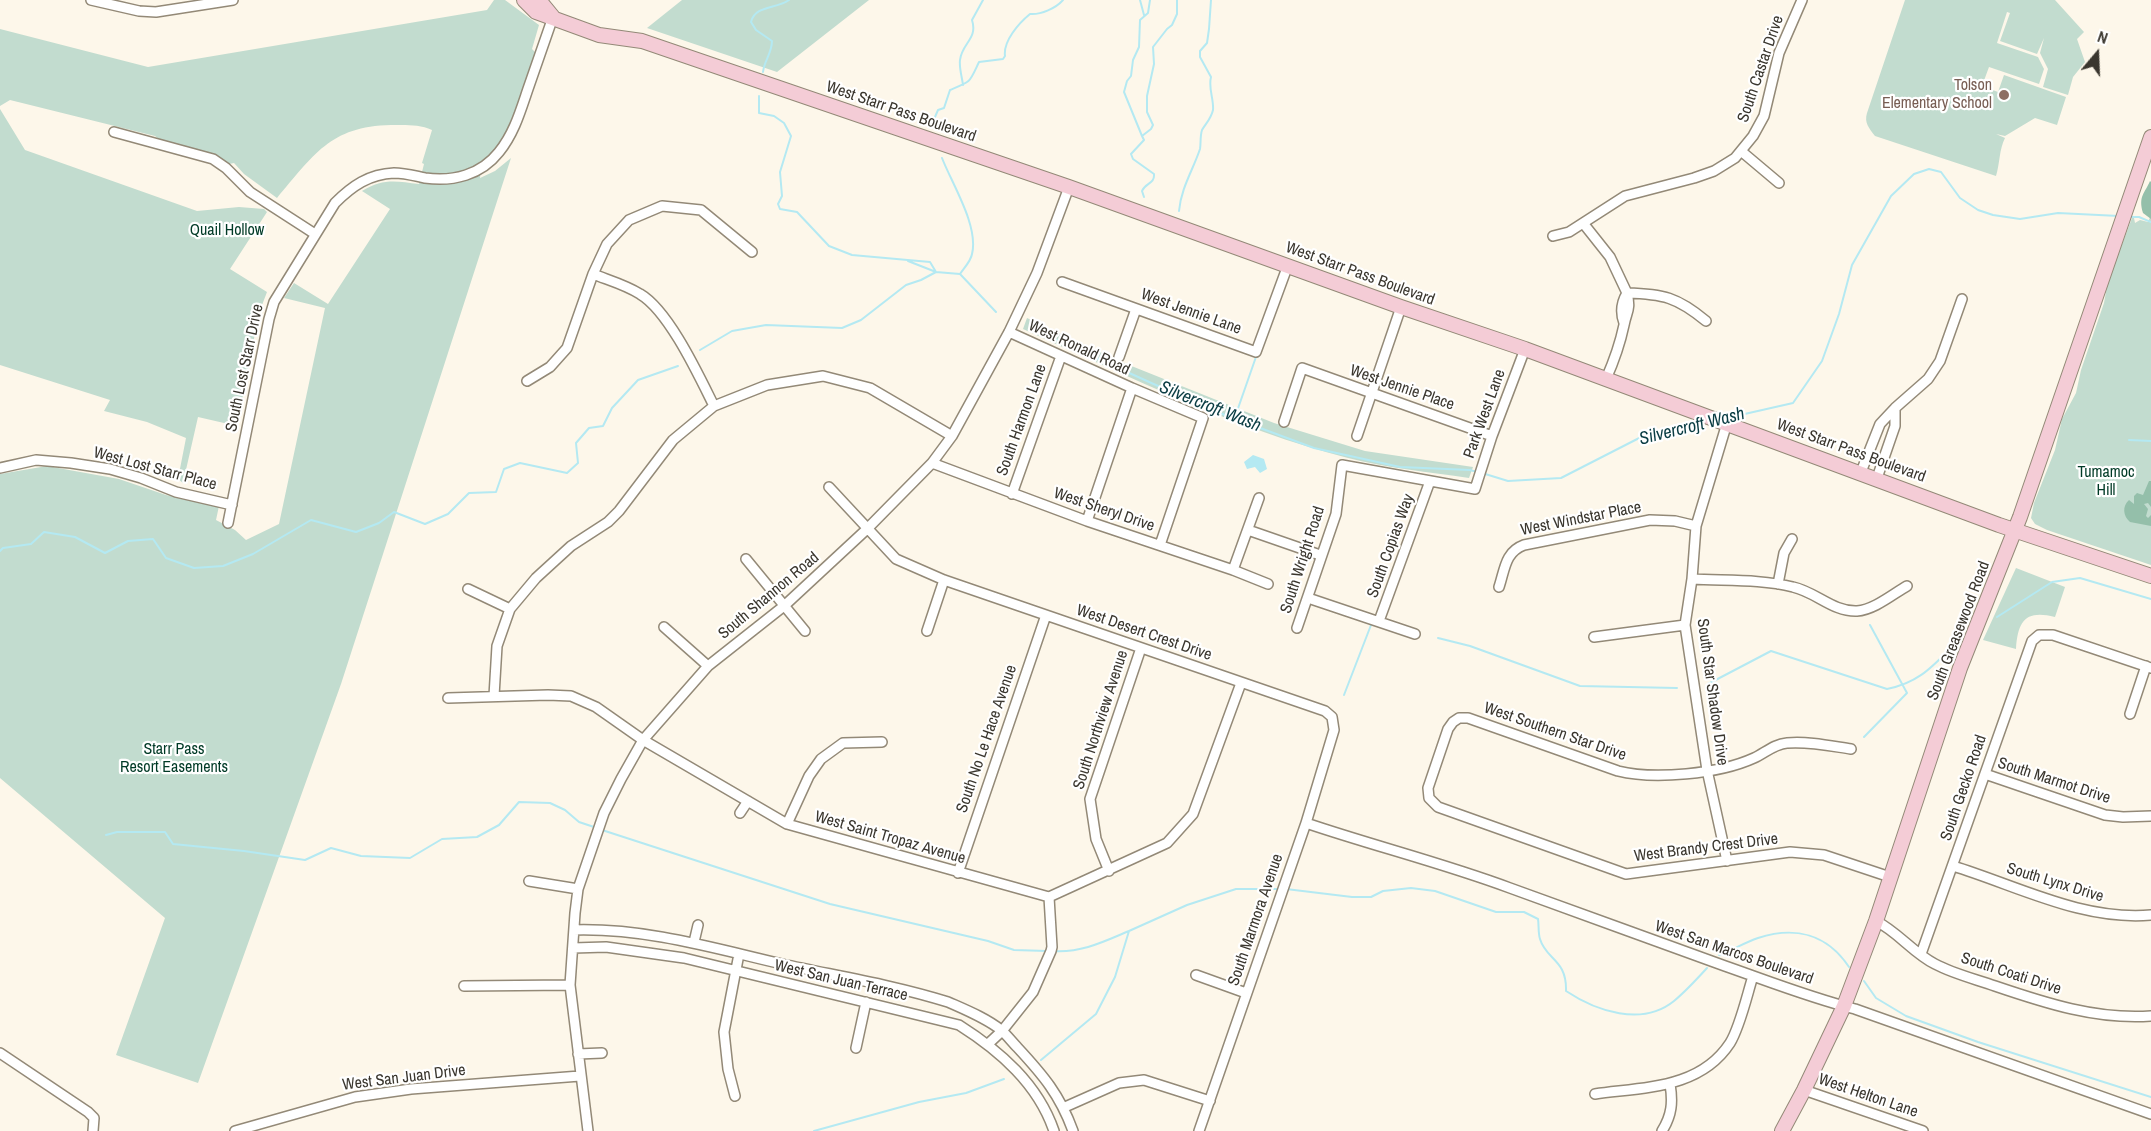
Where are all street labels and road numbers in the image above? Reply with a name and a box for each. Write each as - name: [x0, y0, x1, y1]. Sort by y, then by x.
- street label: South Castar Drive: [1734, 13, 1788, 125]
- street label: West Starr Pass Boulevard: [824, 77, 978, 147]
- street label: West Starr Pass Boulevard: [1283, 238, 1437, 310]
- street label: West Jennie Lane: [1138, 285, 1244, 339]
- street label: South Lost Starr Drive: [222, 303, 268, 433]
- street label: West Ronald Road: [1025, 316, 1133, 380]
- street label: West Jennie Place: [1347, 361, 1457, 415]
- street label: South Harmon Lane: [993, 362, 1051, 478]
- street label: Park West Lane: [1460, 367, 1510, 461]
- street label: West Starr Pass Boulevard: [1774, 415, 1928, 487]
- street label: West Lost Starr Place: [91, 443, 219, 495]
- street label: West Sheryl Drive: [1051, 484, 1157, 536]
- street label: South Copias Way: [1363, 492, 1419, 600]
- street label: West Windstar Place: [1519, 498, 1643, 540]
- street label: South Wright Road: [1277, 504, 1329, 616]
- street label: South Shannon Road: [715, 548, 823, 644]
- street label: South Greasewood Road: [1924, 559, 1994, 703]
- street label: West Desert Crest Drive: [1074, 601, 1214, 665]
- street label: South Star Shadow Drive: [1692, 617, 1732, 767]
- street label: South Northview Avenue: [1069, 648, 1133, 792]
- street label: South No Le Hace Avenue: [953, 663, 1021, 815]
- street label: West Southern Star Drive: [1481, 699, 1629, 765]
- street label: South Gecko Road: [1937, 732, 1991, 844]
- street label: South Marmot Drive: [1995, 754, 2113, 808]
- street label: West Saint Tropaz Avenue: [812, 807, 968, 869]
- street label: West Brandy Crest Drive: [1633, 830, 1779, 866]
- street label: South Marmora Avenue: [1224, 851, 1288, 989]
- street label: South Lynx Drive: [2004, 859, 2106, 907]
- street label: West San Marcos Boulevard: [1652, 917, 1816, 989]
- street label: South Coati Drive: [1958, 949, 2064, 999]
- street label: West San Juan Terrace: [773, 956, 909, 1006]
- street label: West San Juan Drive: [341, 1061, 467, 1095]
- street label: West Helton Lane: [1816, 1070, 1920, 1122]

